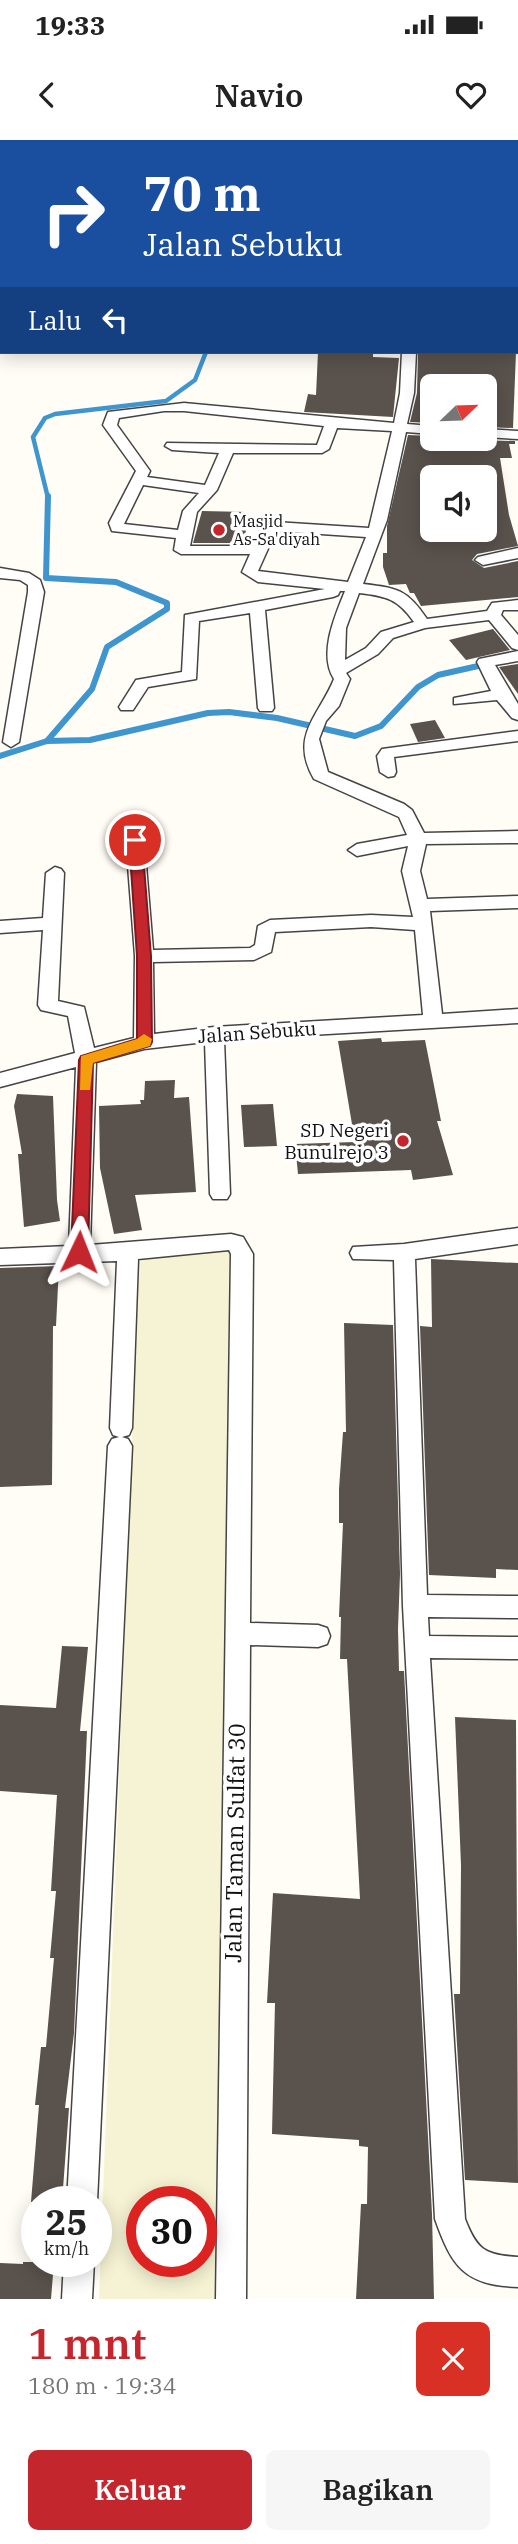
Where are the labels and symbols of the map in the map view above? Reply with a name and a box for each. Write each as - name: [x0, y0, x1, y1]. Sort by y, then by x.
- north arrow: [420, 374, 497, 452]
- place label: Masjid As-Sa'diyah: [233, 511, 320, 549]
- marker: Masjid As-Sa'diyah: [211, 522, 227, 538]
- pin: [105, 810, 165, 870]
- street label: Jalan Sebuku: [197, 1016, 317, 1048]
- place label: SD Negeri Bunulrejo 3: [284, 1118, 389, 1164]
- marker: SD Negeri Bunulrejo 3: [395, 1133, 411, 1149]
- position arrow: [42, 1215, 116, 1289]
- street label: Jalan Taman Sulfat 30: [217, 1723, 251, 1963]
- speed limit sign: 30: [126, 2186, 217, 2277]

